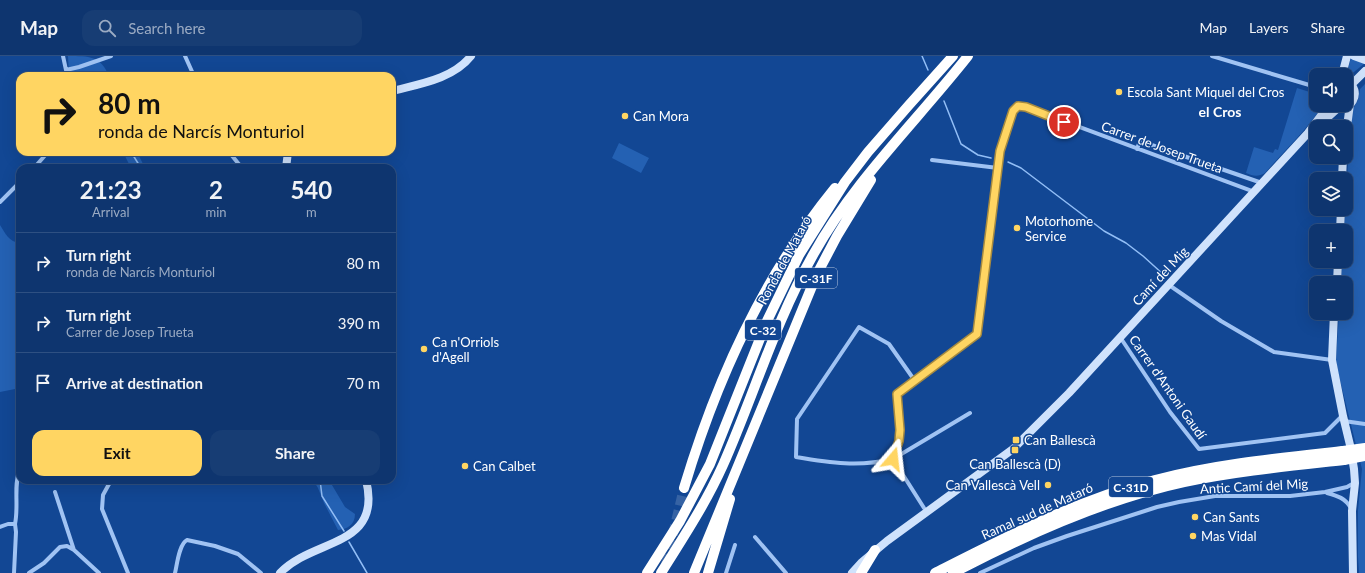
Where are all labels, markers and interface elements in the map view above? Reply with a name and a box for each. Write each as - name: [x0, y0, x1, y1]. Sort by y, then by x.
- search box: [82, 10, 362, 46]
- text: Map: [20, 16, 58, 39]
- icon: search: [96, 17, 118, 39]
- text: Search here: [128, 19, 206, 37]
- text: Map: [1199, 19, 1227, 36]
- text: Layers: [1249, 19, 1289, 36]
- text: Share: [1311, 19, 1345, 36]
- map controls: [1309, 68, 1353, 320]
- button: sound: [1309, 68, 1353, 112]
- place label: Escola Sant Miquel del Cros: [1127, 84, 1285, 100]
- text: 80 m: [98, 86, 161, 120]
- marker: Escola Sant Miquel del Cros: [1114, 87, 1124, 97]
- icon: right: [32, 88, 84, 140]
- district label: el Cros: [1199, 103, 1241, 120]
- pin: [1047, 105, 1081, 139]
- place label: Can Mora: [633, 108, 689, 124]
- marker: Can Mora: [620, 111, 630, 121]
- icon: arrive: [1053, 111, 1075, 133]
- street label: Carrer de Josep Trueta: [1099, 118, 1225, 176]
- text: ronda de Narcís Monturiol: [98, 120, 305, 142]
- button: search: [1309, 120, 1353, 164]
- button: layers: [1309, 172, 1353, 216]
- text: 21:23: [80, 175, 142, 204]
- text: 2: [209, 175, 223, 204]
- text: 540: [290, 175, 332, 204]
- text: Arrival: [92, 204, 129, 220]
- text: min: [206, 204, 227, 220]
- text: m: [306, 204, 317, 220]
- street label: Ronda de Mataró: [754, 213, 814, 307]
- place label: Motorhome Service: [1025, 213, 1093, 244]
- marker: Motorhome Service: [1012, 223, 1022, 233]
- button: +: [1309, 224, 1353, 268]
- street label: Camí del Mig: [1129, 243, 1191, 309]
- text: Turn right: [66, 246, 131, 264]
- icon: right: [32, 252, 54, 274]
- text: 80 m: [346, 254, 380, 272]
- text: ronda de Narcís Monturiol: [66, 264, 215, 280]
- road number: C-31F: [795, 268, 837, 288]
- button: −: [1309, 276, 1353, 320]
- text: Turn right: [66, 306, 131, 324]
- icon: right: [32, 312, 54, 334]
- text: 390 m: [338, 314, 380, 332]
- road number: C-32: [745, 320, 781, 340]
- text: Carrer de Josep Trueta: [66, 324, 194, 340]
- street label: Carrer d'Antoni Gaudí: [1126, 332, 1210, 443]
- place label: Ca n'Orriols d'Agell: [432, 334, 500, 365]
- marker: Ca n'Orriols d'Agell: [419, 344, 429, 354]
- icon: arrive: [32, 372, 54, 394]
- text: Arrive at destination: [66, 374, 203, 392]
- text: 70 m: [346, 374, 380, 392]
- button: Exit: [32, 430, 202, 476]
- button: Share: [210, 430, 380, 476]
- place label: Can Ballescà: [1024, 432, 1096, 448]
- marker: Can Ballescà: [1011, 435, 1021, 445]
- position arrow: [872, 438, 914, 480]
- marker: Can Ballescà (D): [1010, 445, 1020, 455]
- place label: Can Ballescà (D): [969, 456, 1061, 472]
- place label: Can Calbet: [473, 458, 536, 474]
- marker: Can Calbet: [460, 461, 470, 471]
- street label: Antic Camí del Mig: [1200, 475, 1309, 497]
- place label: Can Vallescà Vell: [945, 477, 1040, 493]
- road number: C-31D: [1109, 477, 1153, 497]
- street label: Ramal sud de Mataró: [979, 479, 1095, 543]
- marker: Can Vallescà Vell: [1043, 480, 1053, 490]
- place label: Can Sants: [1203, 509, 1260, 525]
- marker: Can Sants: [1190, 512, 1200, 522]
- place label: Mas Vidal: [1201, 528, 1257, 544]
- marker: Mas Vidal: [1188, 531, 1198, 541]

